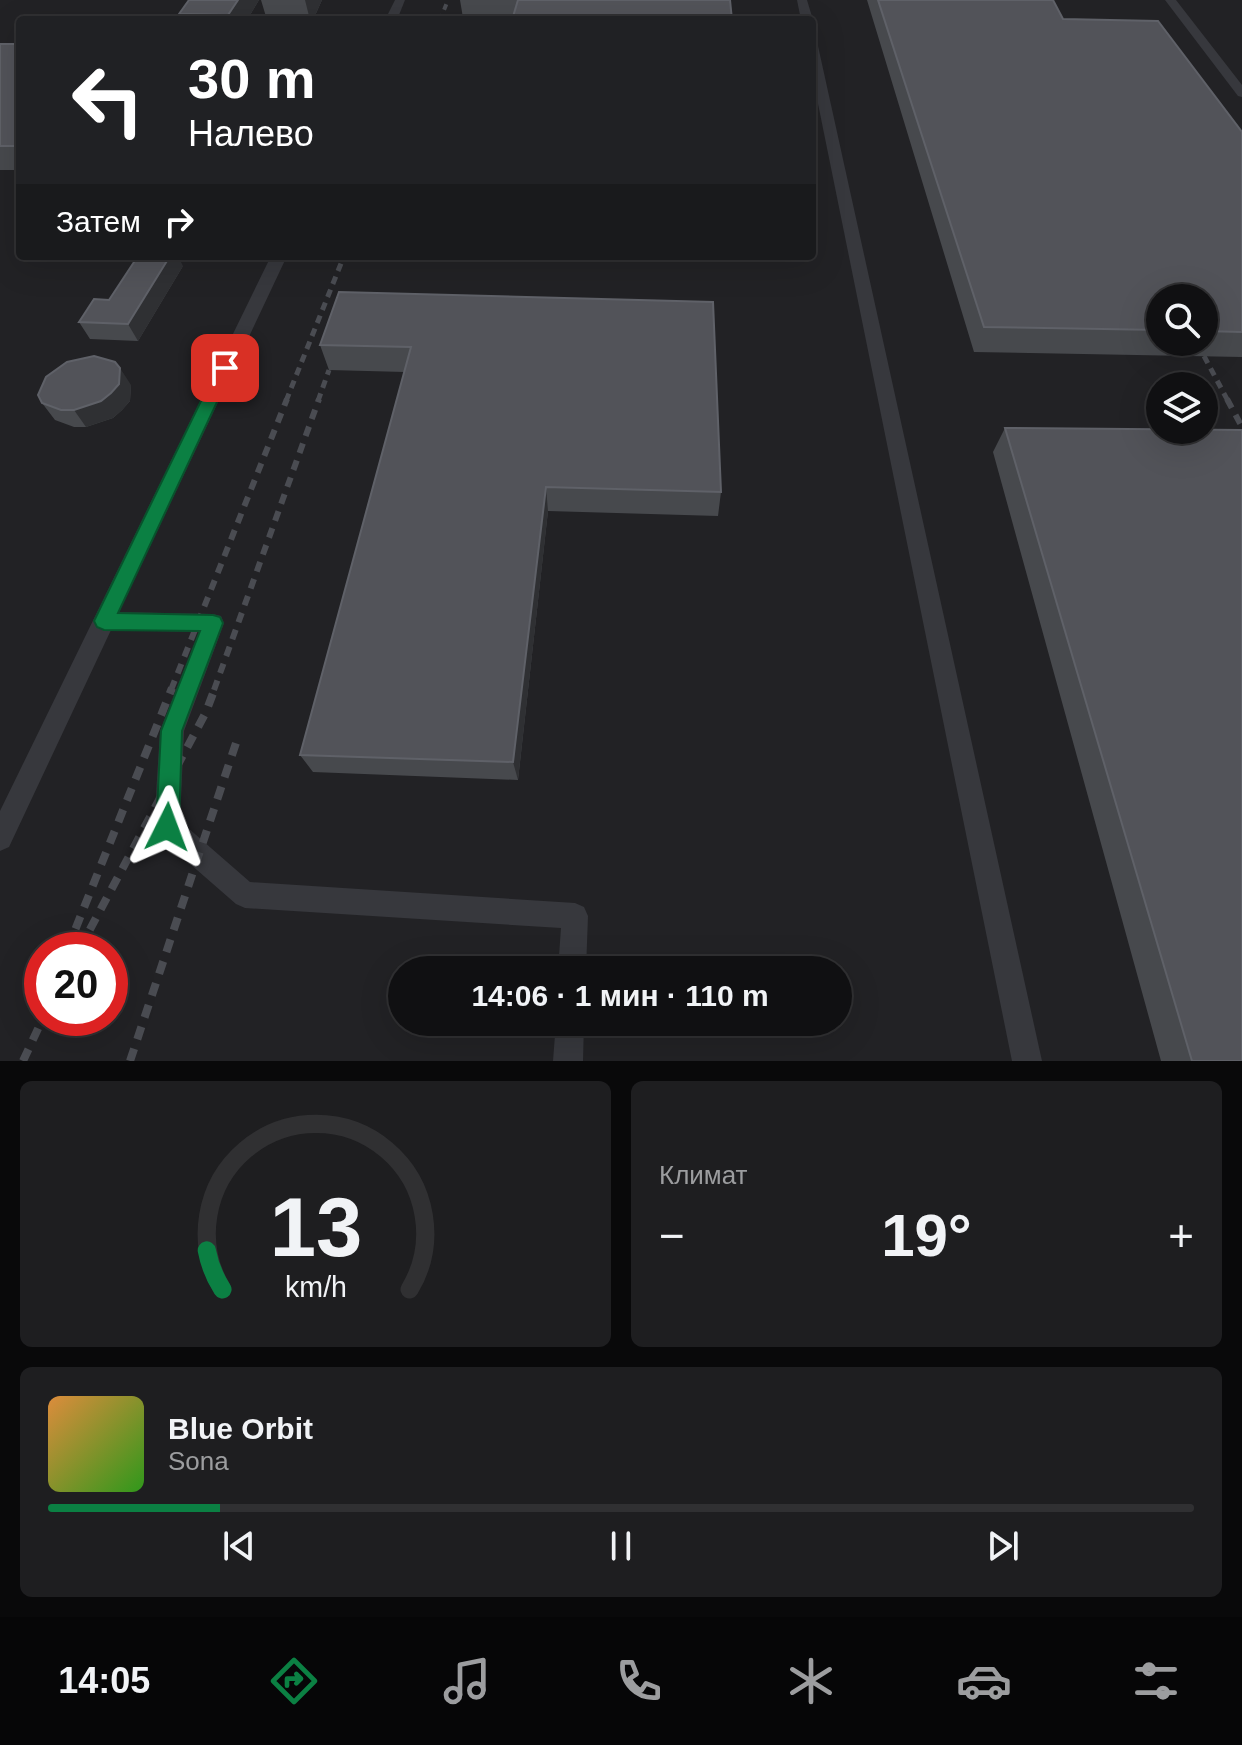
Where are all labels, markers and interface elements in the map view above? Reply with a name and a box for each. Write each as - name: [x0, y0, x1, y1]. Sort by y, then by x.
- text: 30 m: [188, 47, 316, 110]
- icon: left: [56, 48, 160, 152]
- text: Налево: [188, 113, 314, 154]
- icon: right: [157, 200, 201, 244]
- text: Затем: [56, 205, 141, 238]
- map controls: [1146, 284, 1218, 444]
- button: search: [1146, 284, 1218, 356]
- pin: [191, 334, 259, 402]
- icon: arrive: [203, 346, 247, 390]
- button: layers: [1146, 372, 1218, 444]
- position arrow: [125, 785, 209, 869]
- speed limit sign: 20: [24, 932, 128, 1036]
- text: 14:06 · 1 мин · 110 m: [471, 979, 769, 1012]
- text: Климат: [659, 1160, 748, 1190]
- text: 13: [269, 1181, 362, 1274]
- text: 19°: [881, 1202, 972, 1269]
- text: −: [659, 1211, 685, 1260]
- text: +: [1168, 1211, 1194, 1260]
- text: km/h: [285, 1271, 346, 1303]
- text: Blue Orbit: [168, 1412, 313, 1445]
- text: Sona: [168, 1446, 229, 1476]
- icon: previous: [217, 1524, 261, 1568]
- icon: pause: [599, 1524, 643, 1568]
- icon: next: [981, 1524, 1025, 1568]
- icon: directions: [266, 1653, 322, 1709]
- icon: music: [439, 1653, 495, 1709]
- icon: phone: [611, 1653, 667, 1709]
- icon: climate: [783, 1653, 839, 1709]
- icon: car: [956, 1653, 1012, 1709]
- icon: filters: [1128, 1653, 1184, 1709]
- text: 14:05: [58, 1660, 150, 1701]

